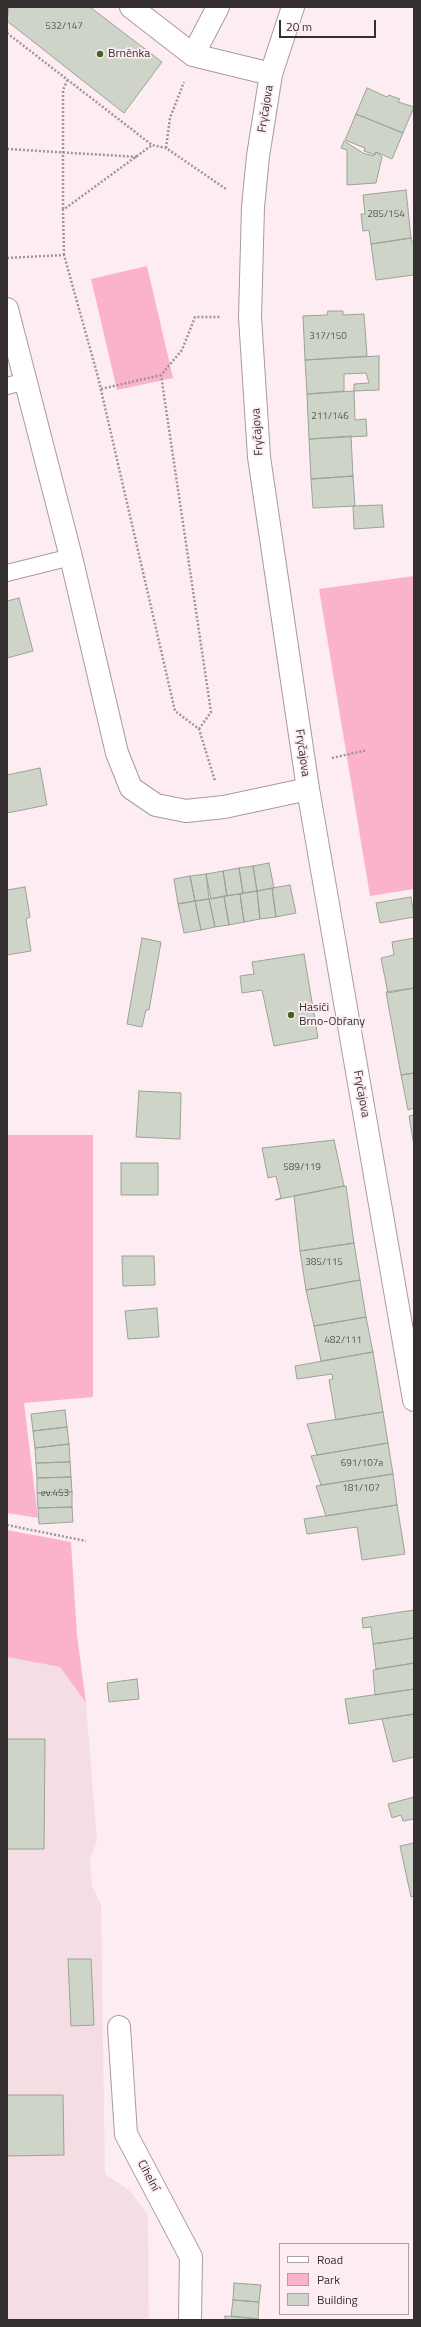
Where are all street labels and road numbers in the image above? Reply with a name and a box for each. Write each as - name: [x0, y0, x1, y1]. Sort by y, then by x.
- street label: Fryčajova: [255, 84, 277, 134]
- street label: Fryčajova: [249, 408, 267, 456]
- street label: Fryčajova: [292, 728, 312, 778]
- street label: Fryčajova: [350, 1069, 372, 1119]
- street label: Cihelní: [134, 2158, 162, 2194]

